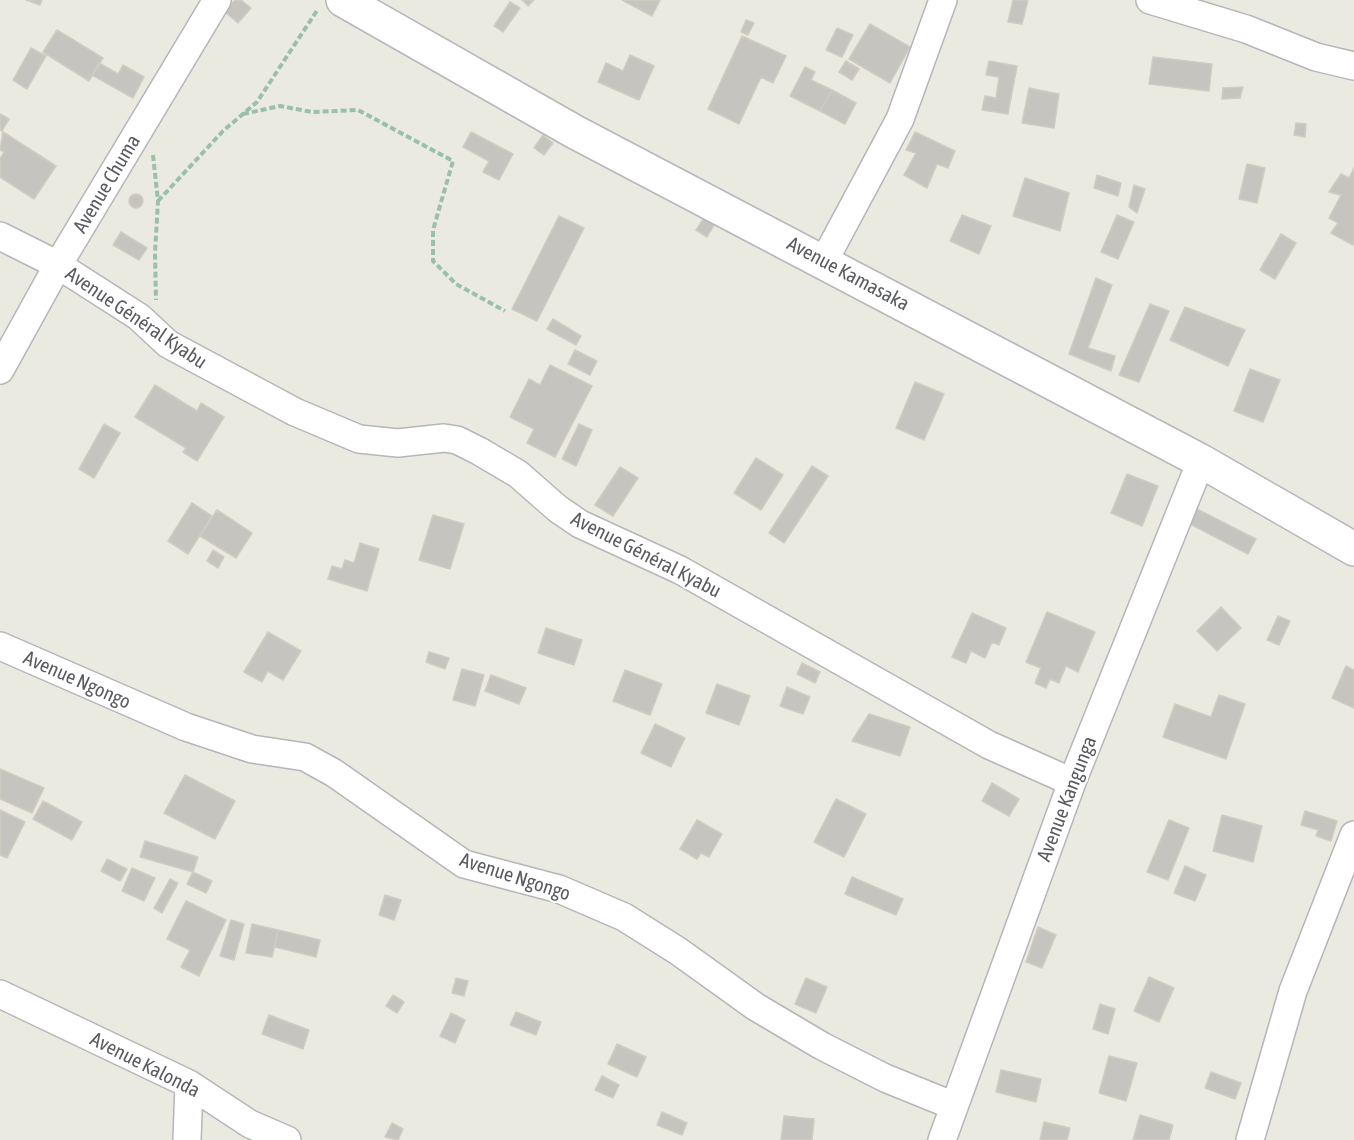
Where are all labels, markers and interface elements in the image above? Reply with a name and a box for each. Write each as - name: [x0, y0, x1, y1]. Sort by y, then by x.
- street label: Avenue Chuma: [68, 131, 146, 237]
- street label: Avenue Kamasaka: [783, 232, 913, 316]
- street label: Avenue Général Kyabu: [61, 262, 211, 374]
- street label: Avenue Général Kyabu: [567, 507, 725, 603]
- street label: Avenue Ngongo: [20, 646, 134, 714]
- street label: Avenue Kangunga: [1032, 733, 1102, 865]
- street label: Avenue Ngongo: [457, 848, 573, 906]
- street label: Avenue Kalonda: [86, 1027, 204, 1103]

